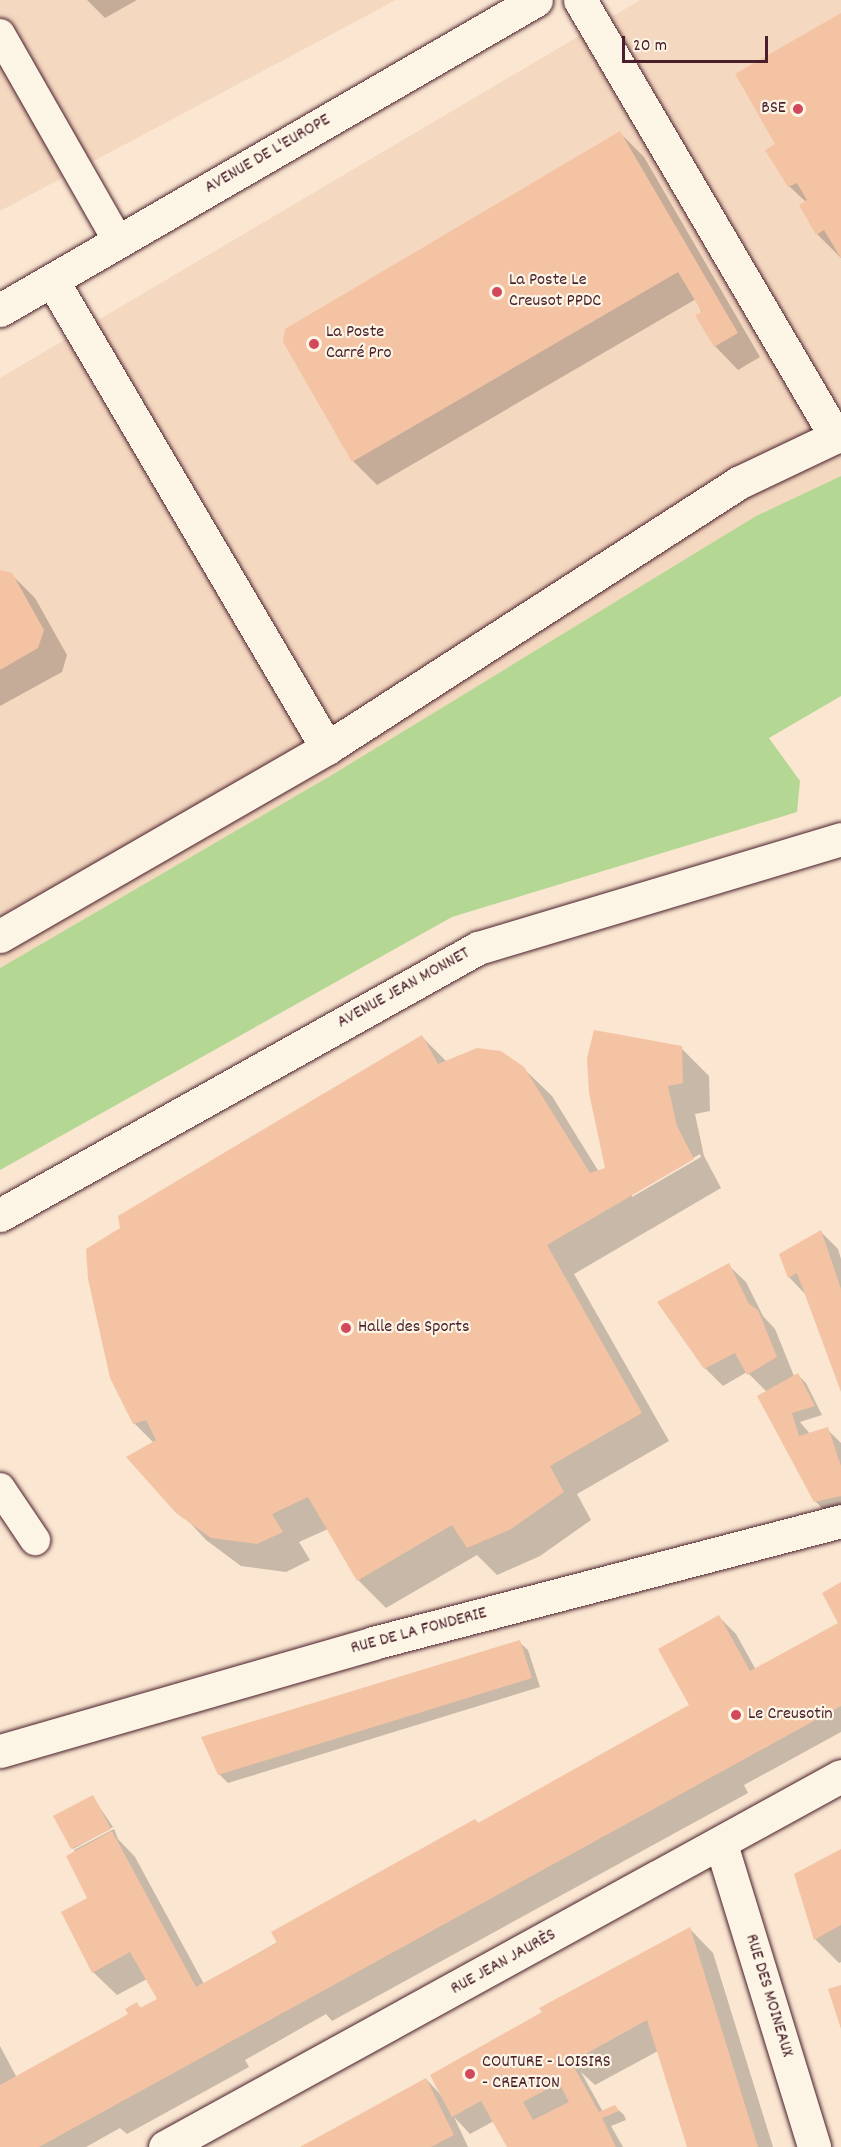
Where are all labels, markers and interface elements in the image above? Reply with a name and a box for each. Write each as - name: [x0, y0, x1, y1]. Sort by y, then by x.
- scale bar: [625, 24, 770, 62]
- text: 20 m: [633, 34, 667, 59]
- place label: BSE: [761, 98, 786, 120]
- marker: BSE: [791, 102, 805, 116]
- street label: AVENUE DE L'EUROPE: [201, 110, 335, 200]
- place label: La Poste Le Creusot PPDC: [509, 271, 601, 314]
- marker: La Poste Le Creusot PPDC: [490, 285, 504, 299]
- place label: La Poste Carré Pro: [326, 323, 391, 366]
- marker: La Poste Carré Pro: [307, 337, 321, 351]
- street label: AVENUE JEAN MONNET: [334, 944, 474, 1034]
- place label: Halle des Sports: [358, 1317, 469, 1339]
- marker: Halle des Sports: [339, 1321, 353, 1335]
- street label: RUE DE LA FONDERIE: [349, 1603, 489, 1661]
- place label: Le Creusotin: [748, 1704, 832, 1726]
- marker: Le Creusotin: [729, 1708, 743, 1722]
- street label: RUE JEAN JAURÈS: [447, 1925, 561, 2001]
- street label: RUE DES MOINEAUX: [739, 1932, 797, 2060]
- place label: COUTURE - LOISIRS - CREATION: [482, 2053, 611, 2096]
- marker: COUTURE - LOISIRS - CREATION: [463, 2067, 477, 2081]

